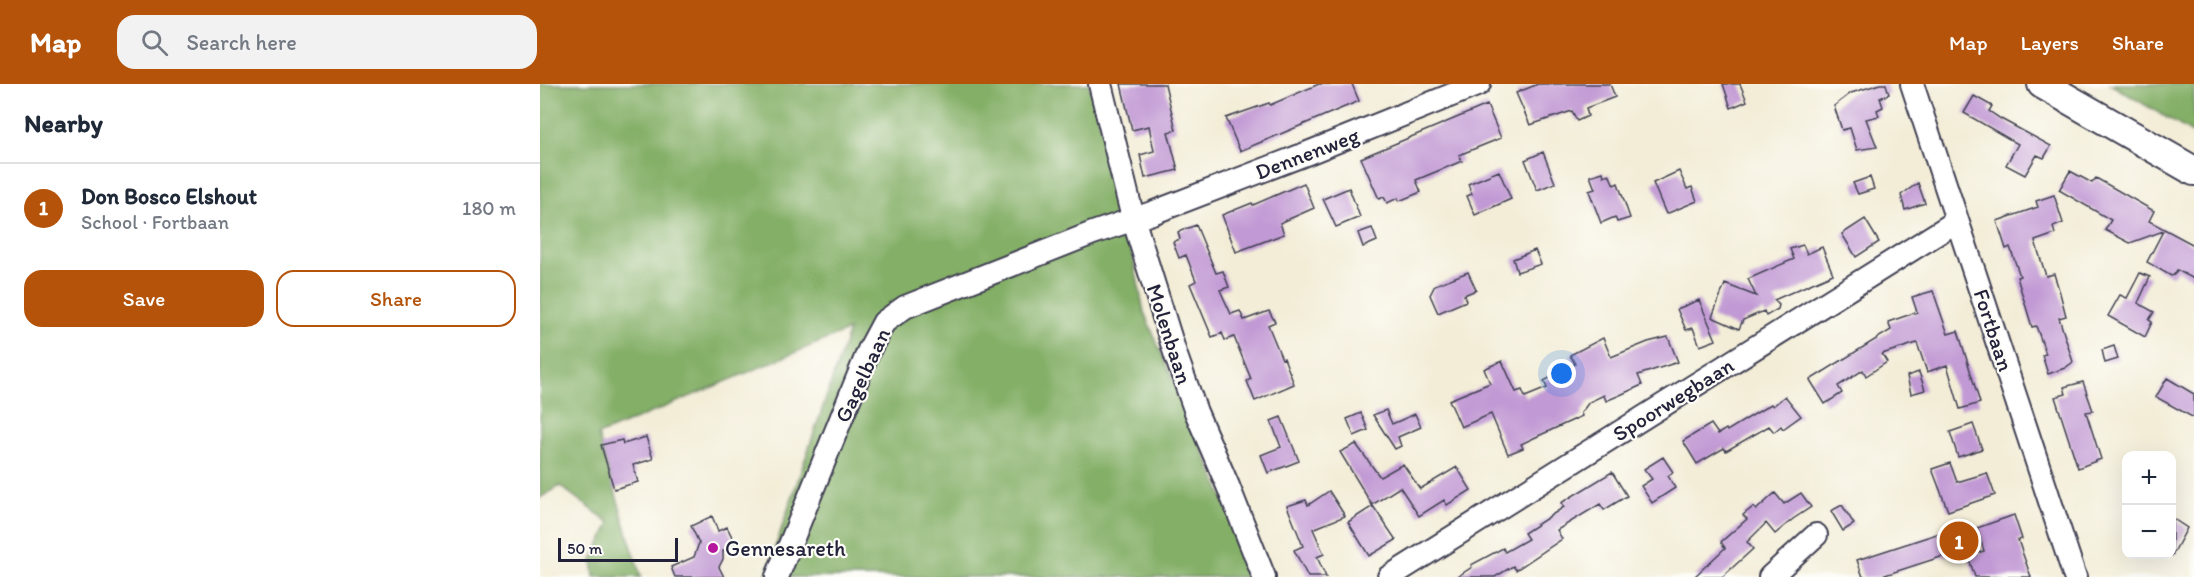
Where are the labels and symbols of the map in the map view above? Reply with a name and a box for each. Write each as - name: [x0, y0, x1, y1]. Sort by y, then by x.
- street label: Dennenweg: [1252, 121, 1364, 186]
- street label: Molenbaan: [1141, 281, 1199, 388]
- street label: Fortbaan: [1968, 286, 2020, 375]
- street label: Gagelbaan: [829, 323, 896, 427]
- street label: Spoorwegbaan: [1608, 351, 1739, 447]
- your location: [1547, 359, 1576, 388]
- pin: 1: [1940, 518, 1978, 564]
- scale bar: [558, 535, 678, 562]
- place label: Gennesareth: [725, 535, 846, 562]
- marker: Gennesareth: [706, 541, 720, 555]

